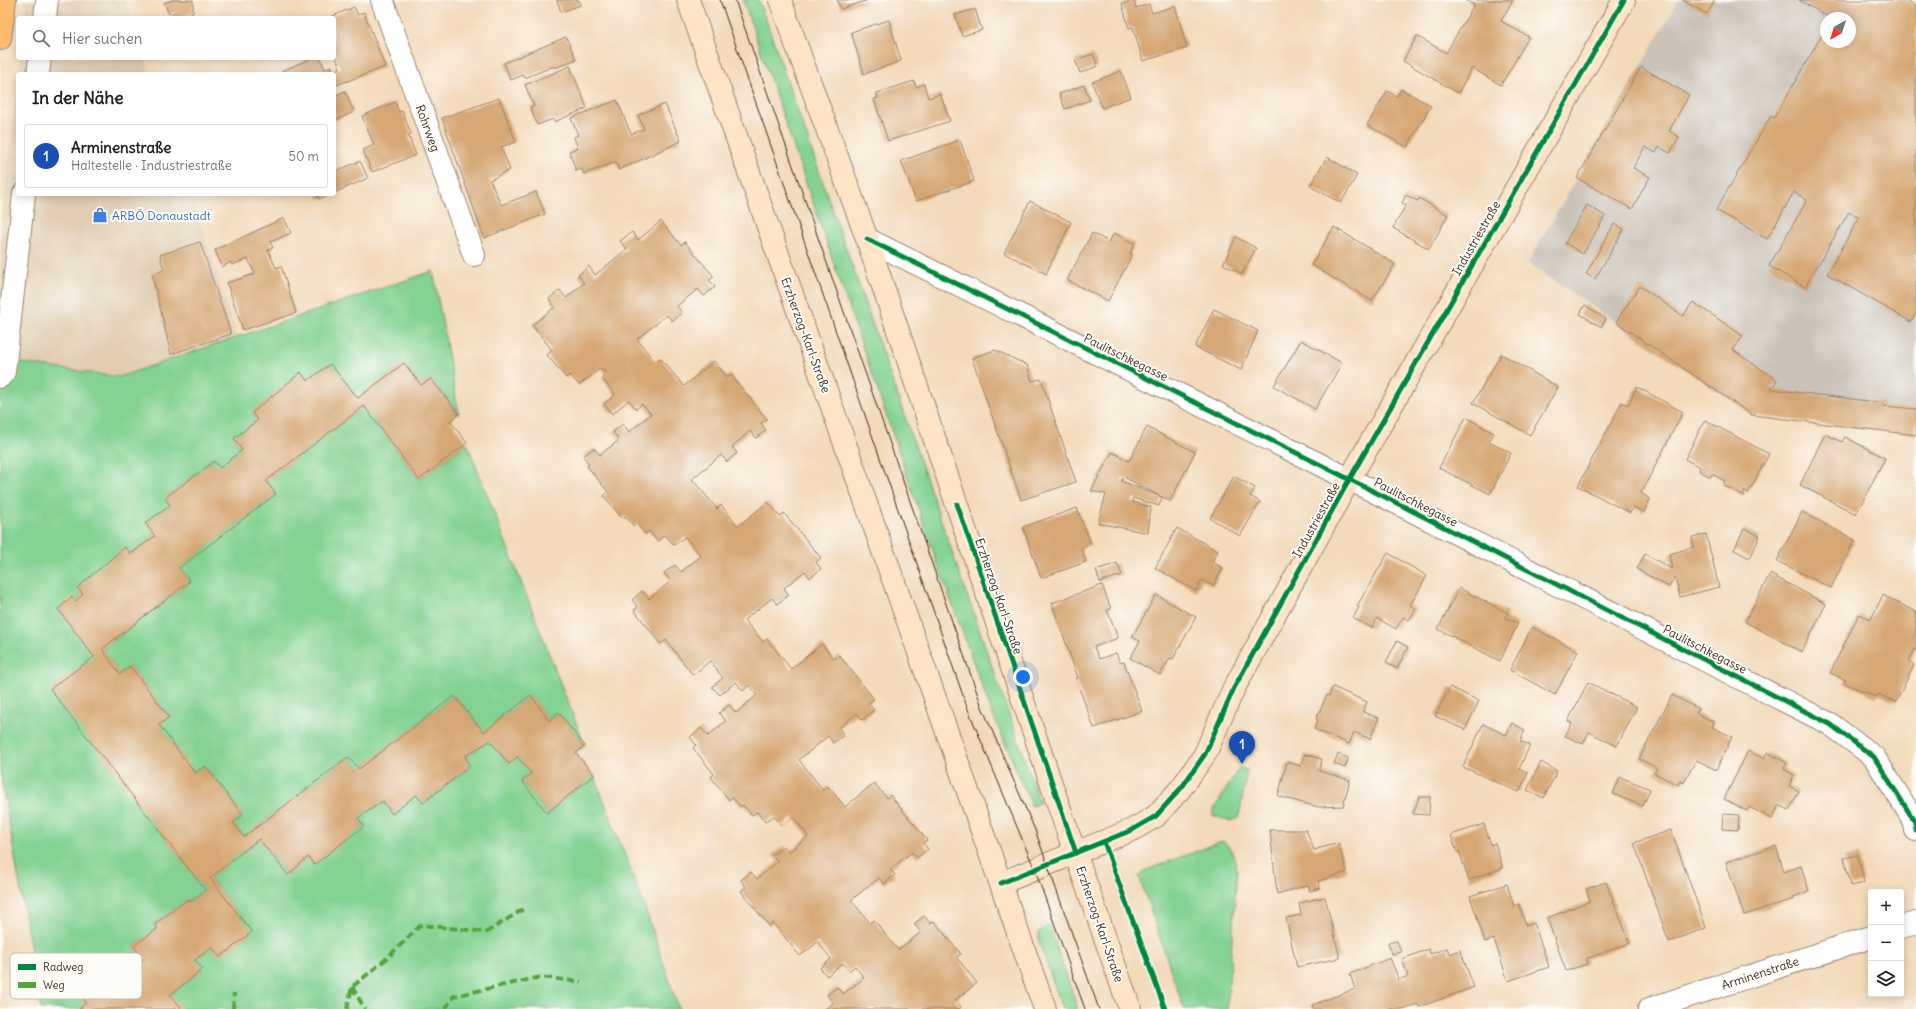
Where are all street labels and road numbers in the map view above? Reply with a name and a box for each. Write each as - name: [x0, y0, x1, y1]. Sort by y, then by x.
- street label: Rohrweg: [413, 103, 443, 153]
- street label: Industriestraße: [1449, 198, 1503, 278]
- street label: Erzherzog-Karl-Straße: [778, 275, 834, 395]
- street label: Paulitschkegasse: [1081, 330, 1171, 384]
- street label: Paulitschkegasse: [1372, 474, 1460, 530]
- street label: Industriestraße: [1289, 480, 1343, 560]
- street label: Erzherzog-Karl-Straße: [972, 536, 1026, 656]
- street label: Paulitschkegasse: [1661, 621, 1749, 677]
- street label: Erzherzog-Karl-Straße: [1073, 864, 1127, 984]
- street label: Arminenstraße: [1719, 953, 1801, 993]

